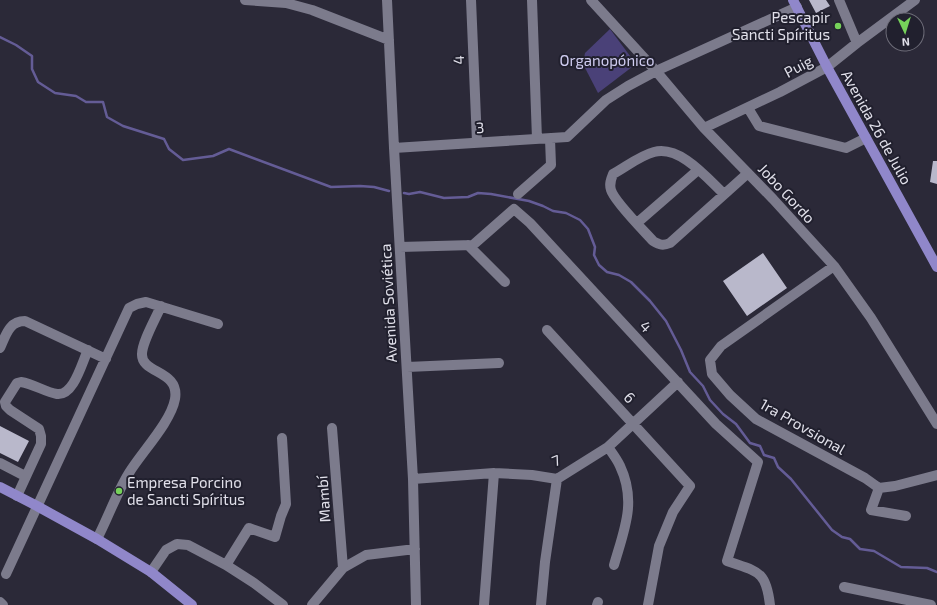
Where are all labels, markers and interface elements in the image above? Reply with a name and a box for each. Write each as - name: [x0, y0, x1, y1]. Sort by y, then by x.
- place label: Pescapir Sancti Spíritus: [732, 8, 830, 43]
- north arrow: [885, 12, 925, 52]
- marker: Pescapir Sancti Spíritus: [833, 21, 843, 31]
- text: N: [901, 36, 910, 49]
- park label: Organopónico: [559, 51, 655, 69]
- street label: Puig: [781, 51, 816, 81]
- street label: 4: [449, 55, 467, 65]
- street label: Avenida 26 de Julio: [838, 67, 916, 187]
- street label: 3: [475, 118, 485, 136]
- street label: Jobo Gordo: [755, 159, 819, 227]
- street label: Avenida Soviética: [376, 243, 400, 363]
- street label: 4: [636, 316, 656, 336]
- street label: 6: [620, 388, 640, 406]
- street label: 1ra Provsional: [757, 394, 849, 458]
- street label: 7: [549, 450, 563, 470]
- place label: Empresa Porcino de Sancti Spíritus: [127, 473, 245, 508]
- street label: Mambí: [312, 474, 334, 523]
- marker: Empresa Porcino de Sancti Spíritus: [114, 486, 124, 496]

